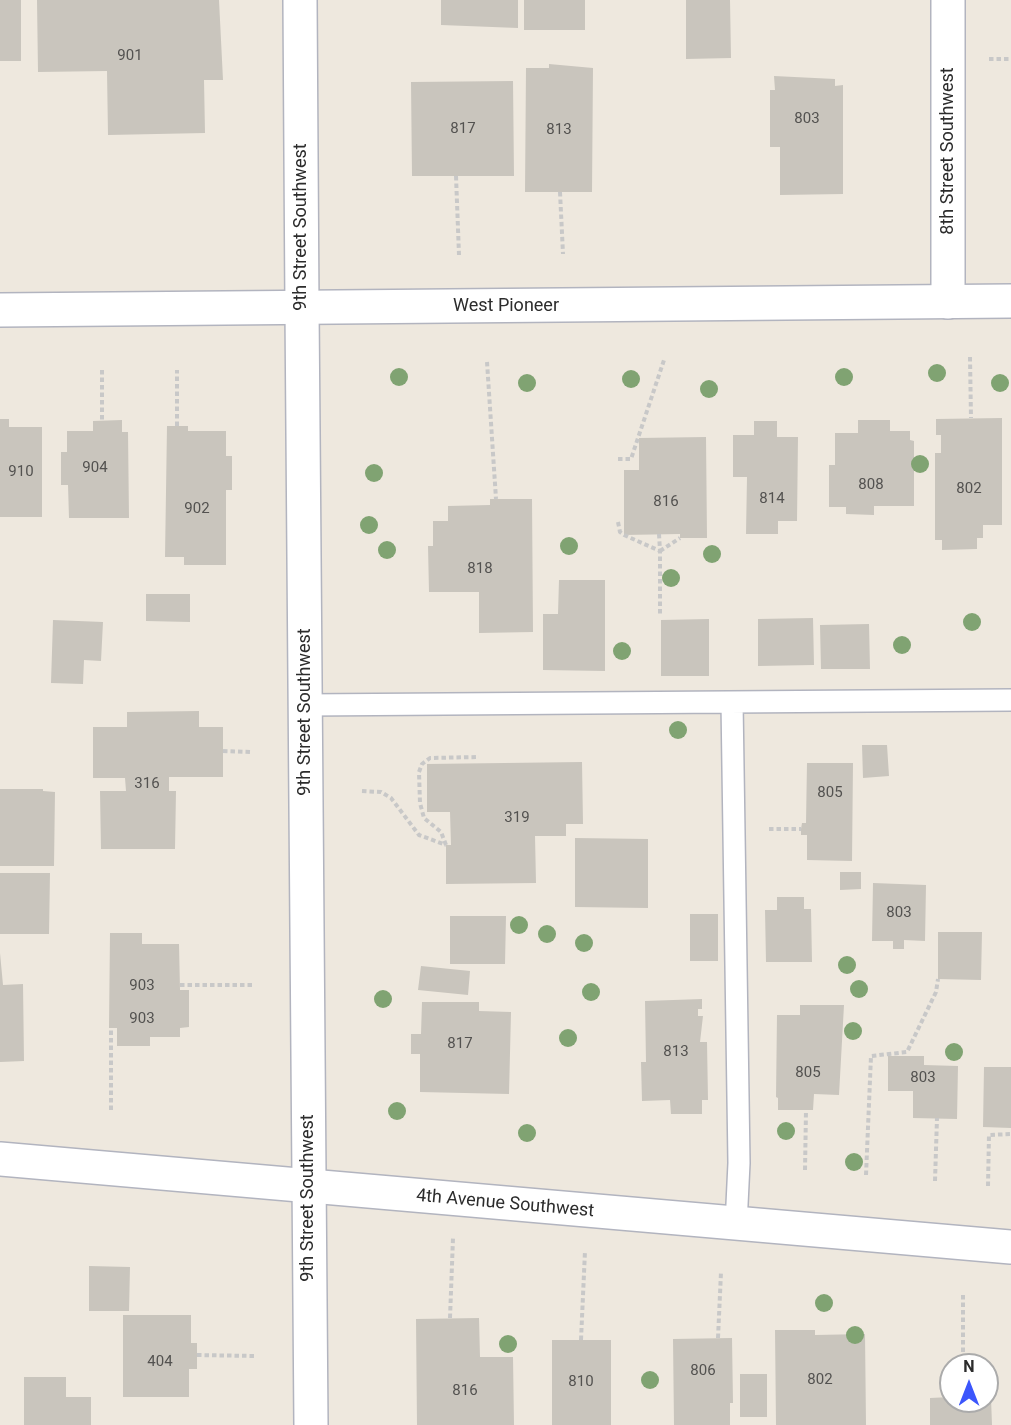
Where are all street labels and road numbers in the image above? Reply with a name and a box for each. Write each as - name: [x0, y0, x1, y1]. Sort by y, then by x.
- street label: 8th Street Southwest: [937, 67, 959, 235]
- street label: 9th Street Southwest: [290, 143, 312, 311]
- street label: West Pioneer: [453, 295, 559, 317]
- street label: 9th Street Southwest: [294, 628, 316, 796]
- street label: 9th Street Southwest: [297, 1114, 319, 1282]
- street label: 4th Avenue Southwest: [415, 1185, 595, 1223]

